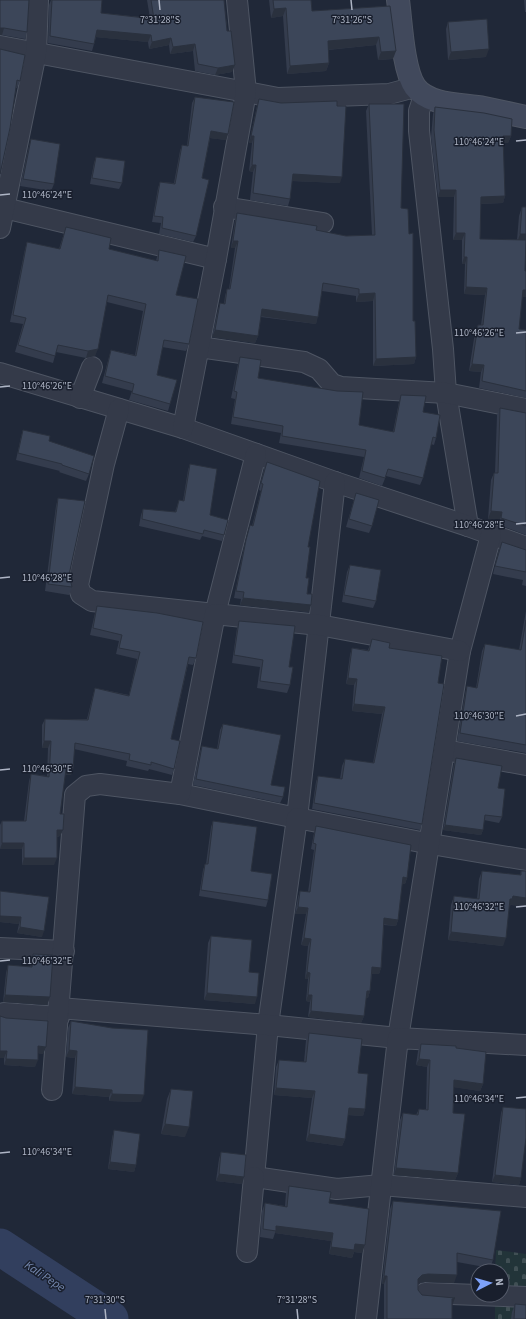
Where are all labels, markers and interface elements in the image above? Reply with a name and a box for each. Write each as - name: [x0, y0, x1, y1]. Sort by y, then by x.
- text: 7°31'28"S: [140, 13, 180, 27]
- text: 7°31'26"S: [332, 13, 372, 27]
- text: 110°46'24"E: [454, 135, 504, 149]
- text: 110°46'24"E: [22, 188, 72, 202]
- text: 110°46'26"E: [454, 326, 504, 340]
- text: 110°46'26"E: [22, 379, 72, 393]
- text: 110°46'28"E: [454, 518, 504, 532]
- text: 110°46'28"E: [22, 571, 72, 585]
- text: 110°46'30"E: [454, 709, 504, 723]
- text: 110°46'30"E: [22, 762, 72, 776]
- text: 110°46'32"E: [454, 900, 504, 914]
- text: 110°46'32"E: [22, 954, 72, 968]
- text: 110°46'34"E: [454, 1092, 504, 1106]
- text: 110°46'34"E: [22, 1145, 72, 1159]
- water label: Kali Pepe: [21, 1257, 69, 1296]
- north arrow: [470, 1263, 510, 1303]
- text: N: [492, 1278, 507, 1286]
- text: 7°31'30"S: [85, 1293, 125, 1307]
- text: 7°31'28"S: [277, 1293, 317, 1307]

